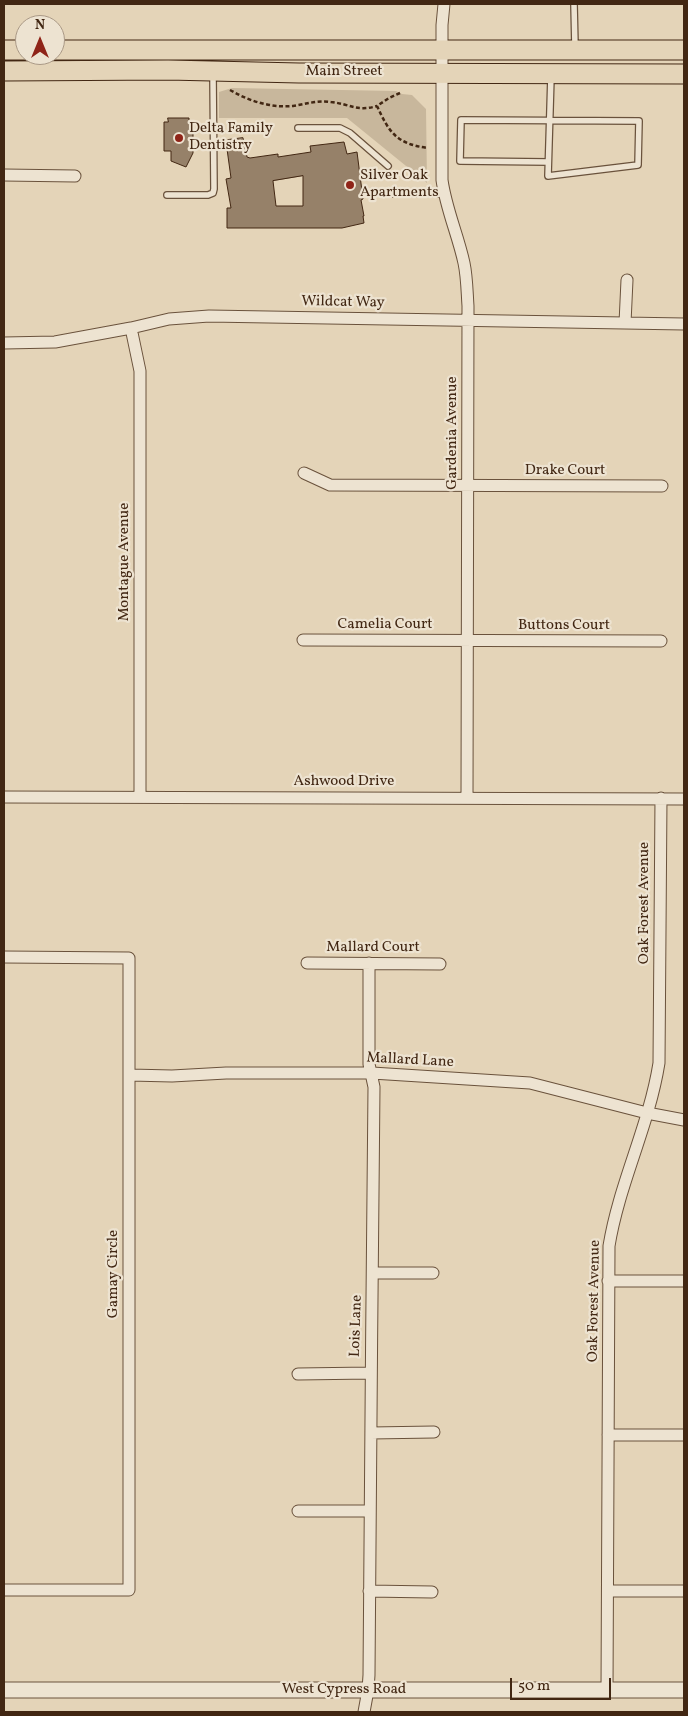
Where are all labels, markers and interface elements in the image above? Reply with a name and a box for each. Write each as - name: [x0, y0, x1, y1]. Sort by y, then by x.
- north arrow: [15, 15, 65, 65]
- text: N: [35, 16, 45, 35]
- street label: Main Street: [305, 63, 383, 81]
- place label: Delta Family Dentistry: [189, 120, 273, 155]
- marker: Delta Family Dentistry: [173, 132, 185, 144]
- place label: Silver Oak Apartments: [360, 167, 439, 202]
- marker: Silver Oak Apartments: [344, 179, 356, 191]
- street label: Wildcat Way: [301, 293, 385, 313]
- street label: Gardenia Avenue: [444, 376, 462, 490]
- street label: Drake Court: [525, 462, 605, 480]
- street label: Montague Avenue: [116, 503, 134, 621]
- street label: Camelia Court: [338, 616, 432, 634]
- street label: Buttons Court: [518, 617, 610, 635]
- street label: Ashwood Drive: [294, 773, 394, 791]
- street label: Oak Forest Avenue: [636, 842, 654, 964]
- street label: Mallard Court: [326, 939, 420, 957]
- street label: Mallard Lane: [366, 1050, 454, 1072]
- street label: Gamay Circle: [105, 1230, 123, 1318]
- street label: Oak Forest Avenue: [585, 1240, 605, 1362]
- street label: Lois Lane: [347, 1295, 367, 1357]
- scale bar: [513, 1668, 614, 1700]
- text: 50 m: [518, 1676, 550, 1697]
- street label: West Cypress Road: [282, 1681, 406, 1699]

